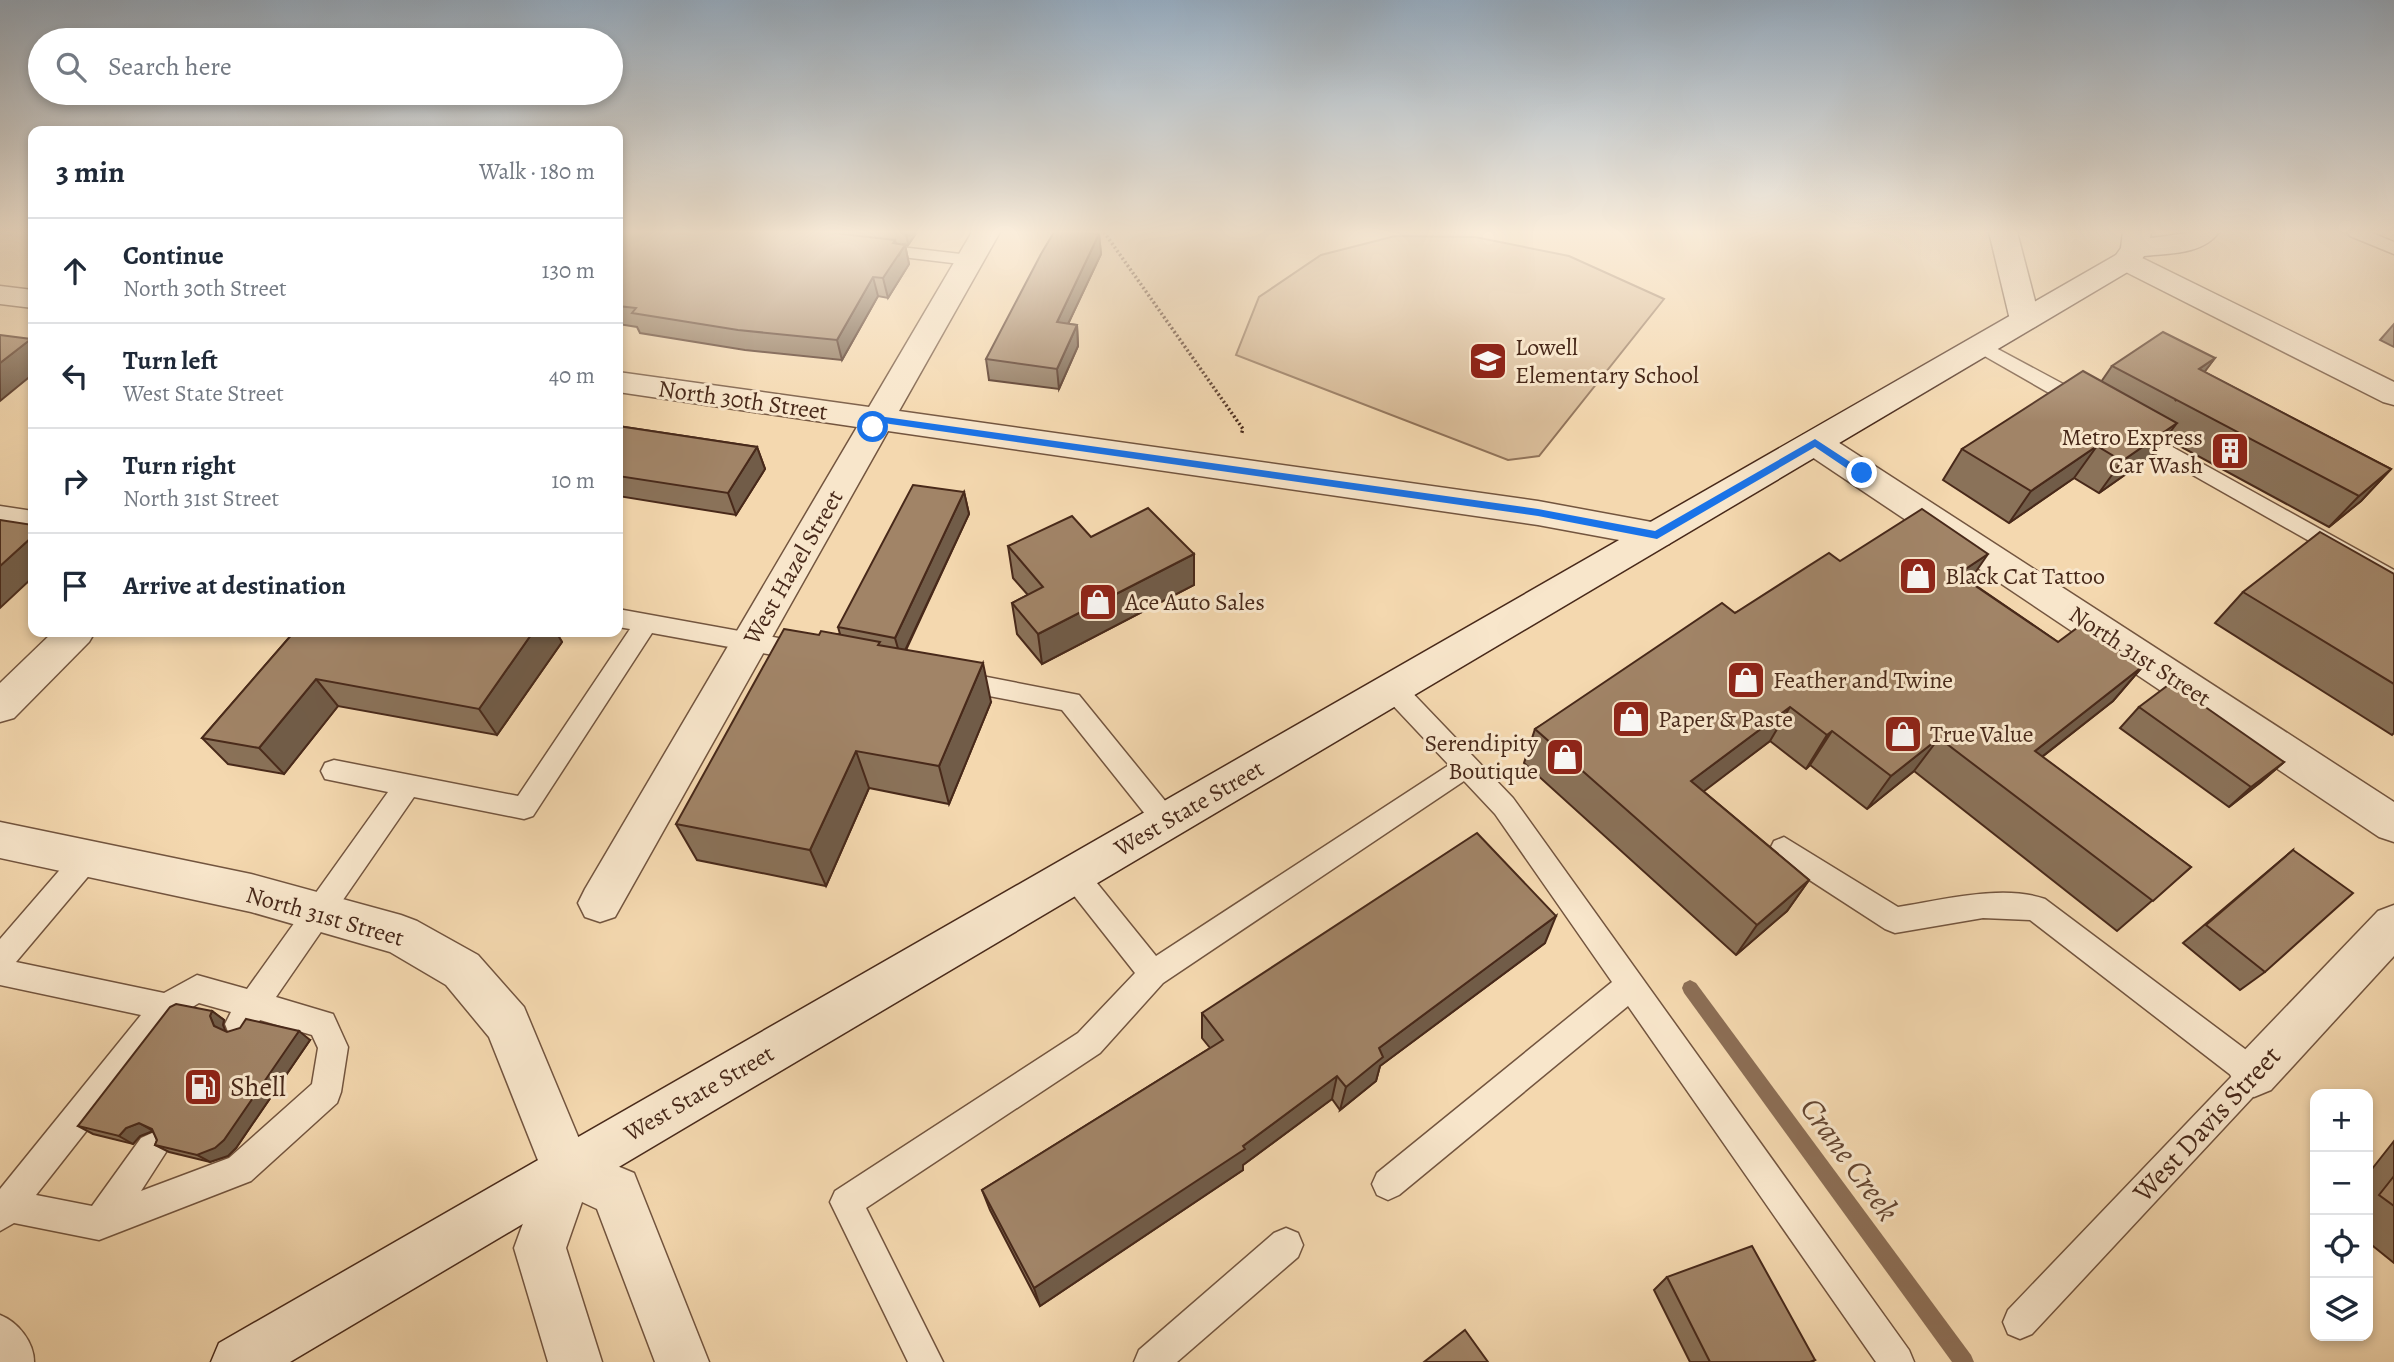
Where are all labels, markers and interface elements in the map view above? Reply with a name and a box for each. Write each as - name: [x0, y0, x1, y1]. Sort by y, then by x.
- search box: [28, 28, 623, 105]
- icon: search: [52, 48, 90, 86]
- text: Search here: [108, 49, 232, 84]
- text: 3 min: [56, 152, 125, 192]
- text: Walk · 180 m: [479, 156, 595, 187]
- text: Continue: [123, 238, 224, 273]
- icon: ahead: [56, 252, 94, 290]
- text: 130 m: [542, 255, 595, 286]
- text: North 30th Street: [123, 273, 287, 304]
- place label: Lowell Elementary School: [1515, 331, 1699, 391]
- school or university icon: Lowell Elementary School: [1467, 340, 1509, 382]
- text: Turn left: [123, 343, 218, 378]
- icon: left: [56, 357, 94, 395]
- text: 40 m: [549, 360, 595, 391]
- street label: North 30th Street: [656, 372, 830, 428]
- text: West State Street: [123, 378, 284, 409]
- route start: [857, 411, 888, 442]
- place label: Metro Express Car Wash: [2062, 421, 2203, 481]
- building icon: Metro Express Car Wash: [2209, 430, 2251, 472]
- text: Turn right: [123, 448, 236, 483]
- route end: [1846, 457, 1877, 488]
- icon: right: [56, 462, 94, 500]
- text: 10 m: [551, 465, 595, 496]
- text: North 31st Street: [123, 483, 279, 514]
- street label: West Hazel Street: [735, 484, 850, 651]
- shop icon: Black Cat Tattoo: [1897, 555, 1939, 597]
- place label: Black Cat Tattoo: [1945, 560, 2105, 592]
- icon: arrive: [56, 567, 94, 605]
- text: Arrive at destination: [123, 568, 346, 603]
- shop icon: Ace Auto Sales: [1077, 581, 1119, 623]
- place label: Ace Auto Sales: [1124, 586, 1265, 618]
- street label: North 31st Street: [2063, 598, 2217, 714]
- shop icon: Feather and Twine: [1725, 659, 1767, 701]
- place label: Feather and Twine: [1773, 664, 1953, 696]
- shop icon: Paper & Paste: [1610, 698, 1652, 740]
- place label: Paper & Paste: [1658, 703, 1793, 735]
- shop icon: True Value: [1882, 713, 1924, 755]
- place label: True Value: [1930, 718, 2034, 750]
- place label: Serendipity Boutique: [1424, 727, 1538, 787]
- shop icon: Serendipity Boutique: [1544, 736, 1586, 778]
- street label: West State Street: [1107, 752, 1270, 864]
- street label: North 31st Street: [242, 878, 408, 954]
- street label: West State Street: [617, 1037, 780, 1149]
- street label: West Davis Street: [2124, 1038, 2289, 1211]
- fuel station icon: Shell: [182, 1066, 224, 1108]
- place label: Shell: [230, 1068, 286, 1106]
- water label: Crane Creek: [1790, 1088, 1910, 1230]
- map controls: [2310, 1089, 2373, 1341]
- button: +: [2310, 1089, 2373, 1152]
- button: −: [2310, 1152, 2373, 1215]
- button: locate: [2310, 1215, 2373, 1278]
- button: layers: [2310, 1278, 2373, 1341]

